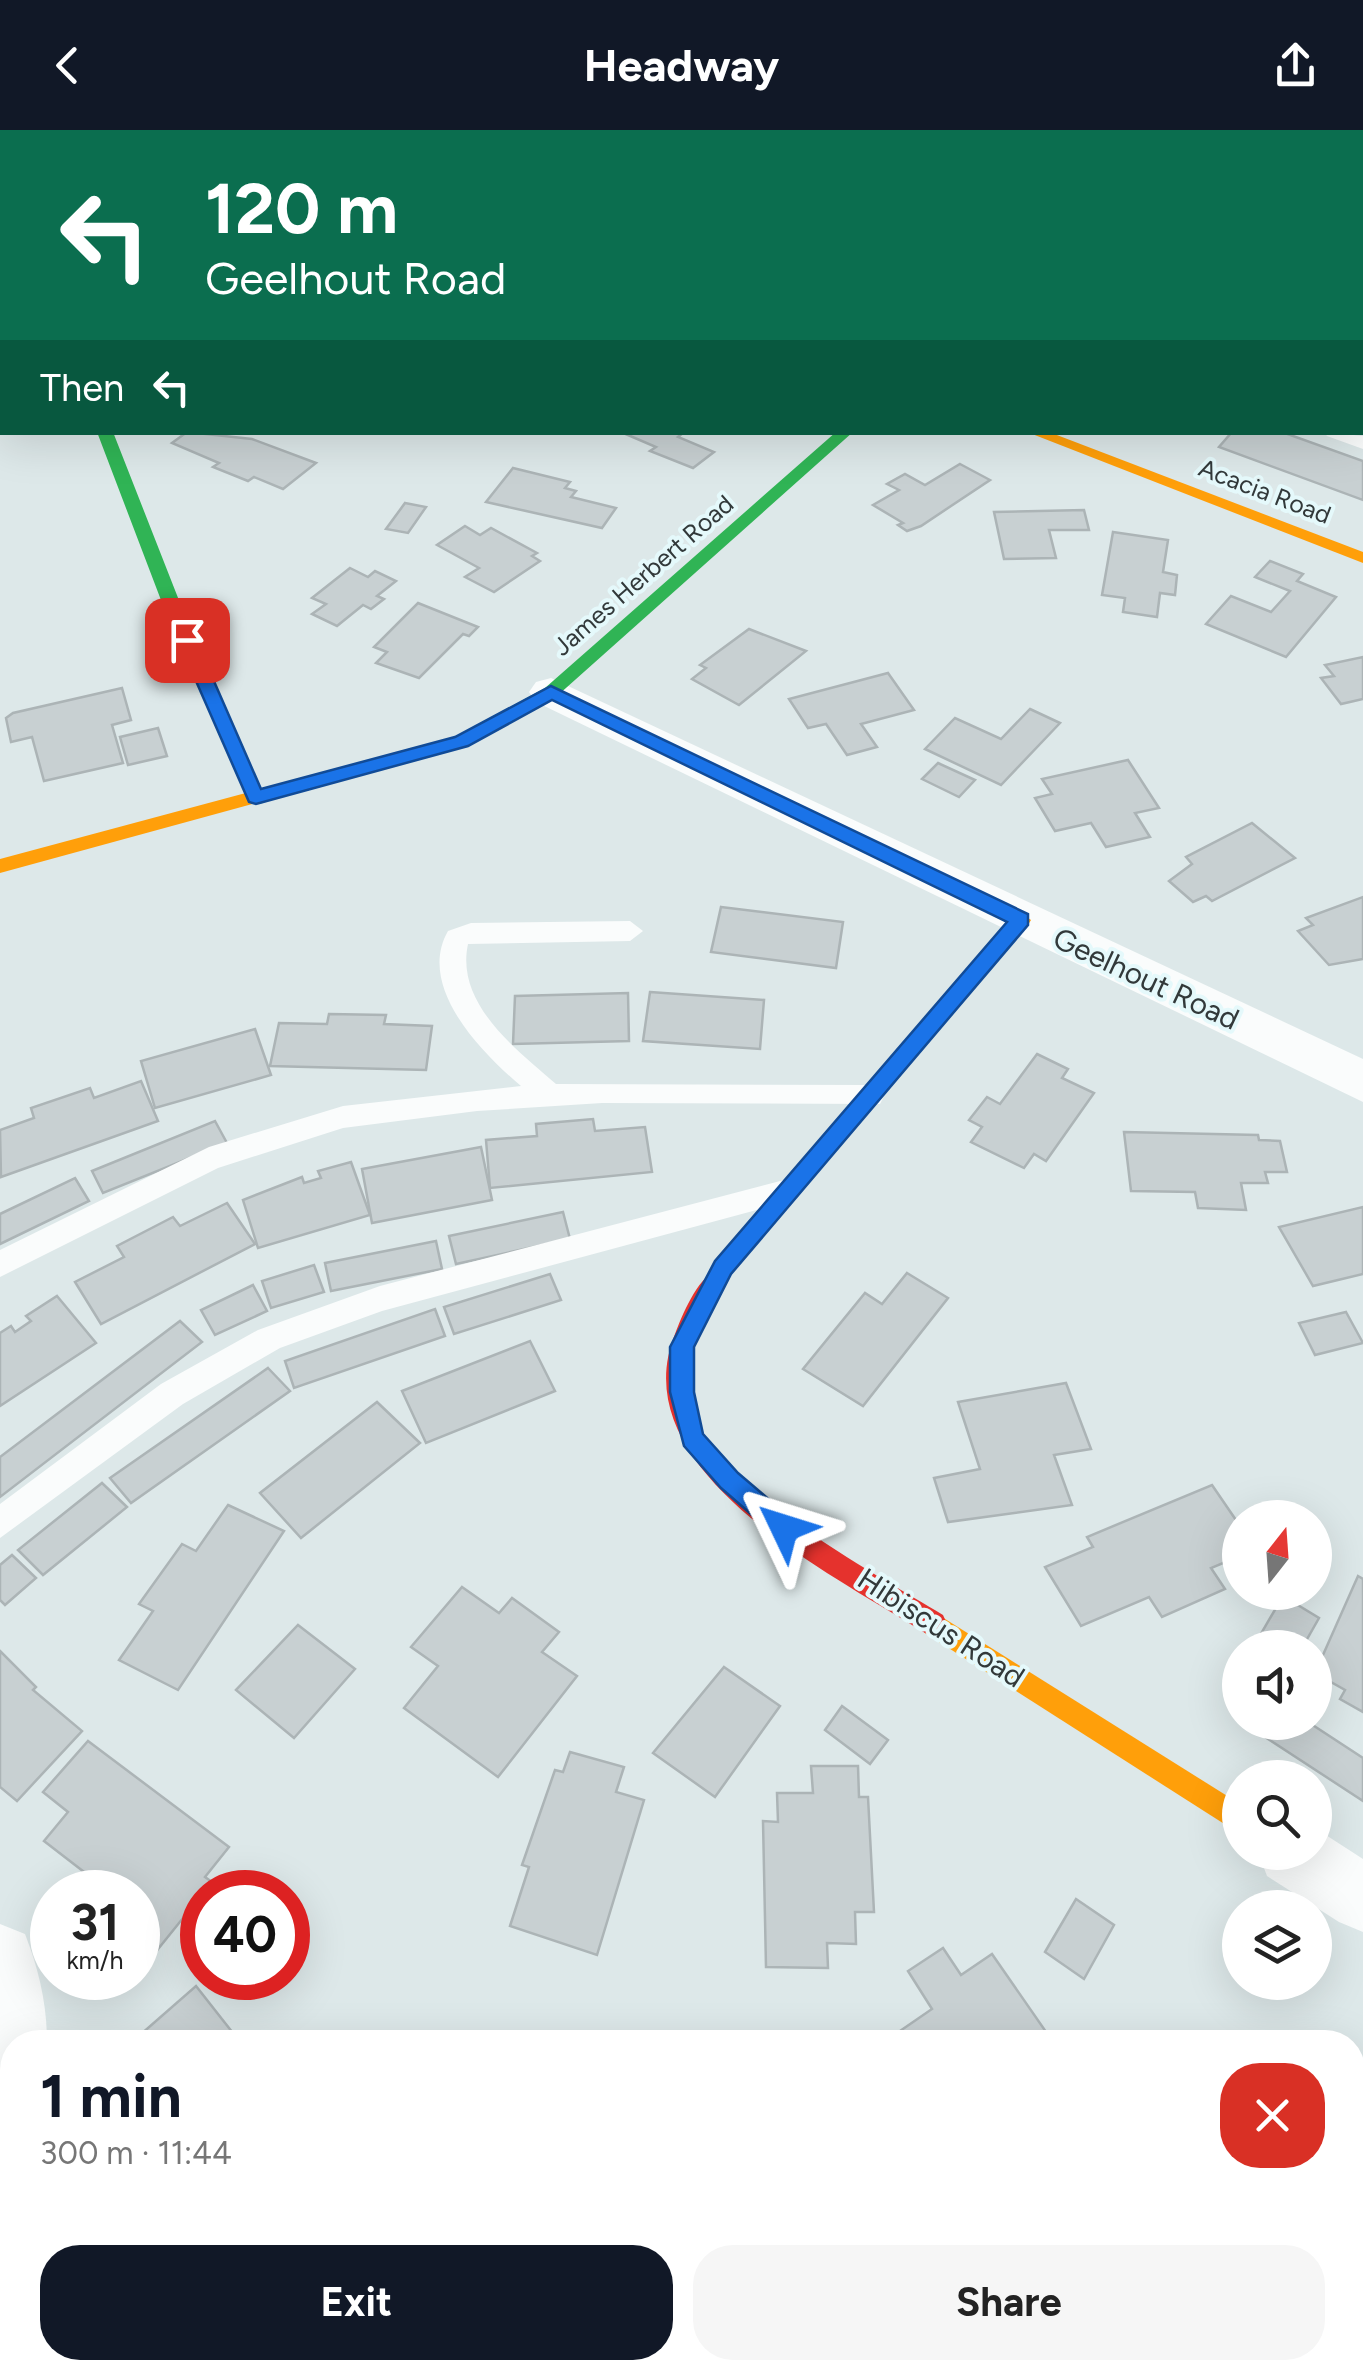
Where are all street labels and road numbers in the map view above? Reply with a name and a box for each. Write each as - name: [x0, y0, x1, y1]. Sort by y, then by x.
- street label: Acacia Road: [1195, 452, 1335, 530]
- street label: James Herbert Road: [547, 488, 739, 662]
- street label: Geelhout Road: [1047, 919, 1245, 1038]
- street label: Hibiscus Road: [851, 1560, 1032, 1695]

